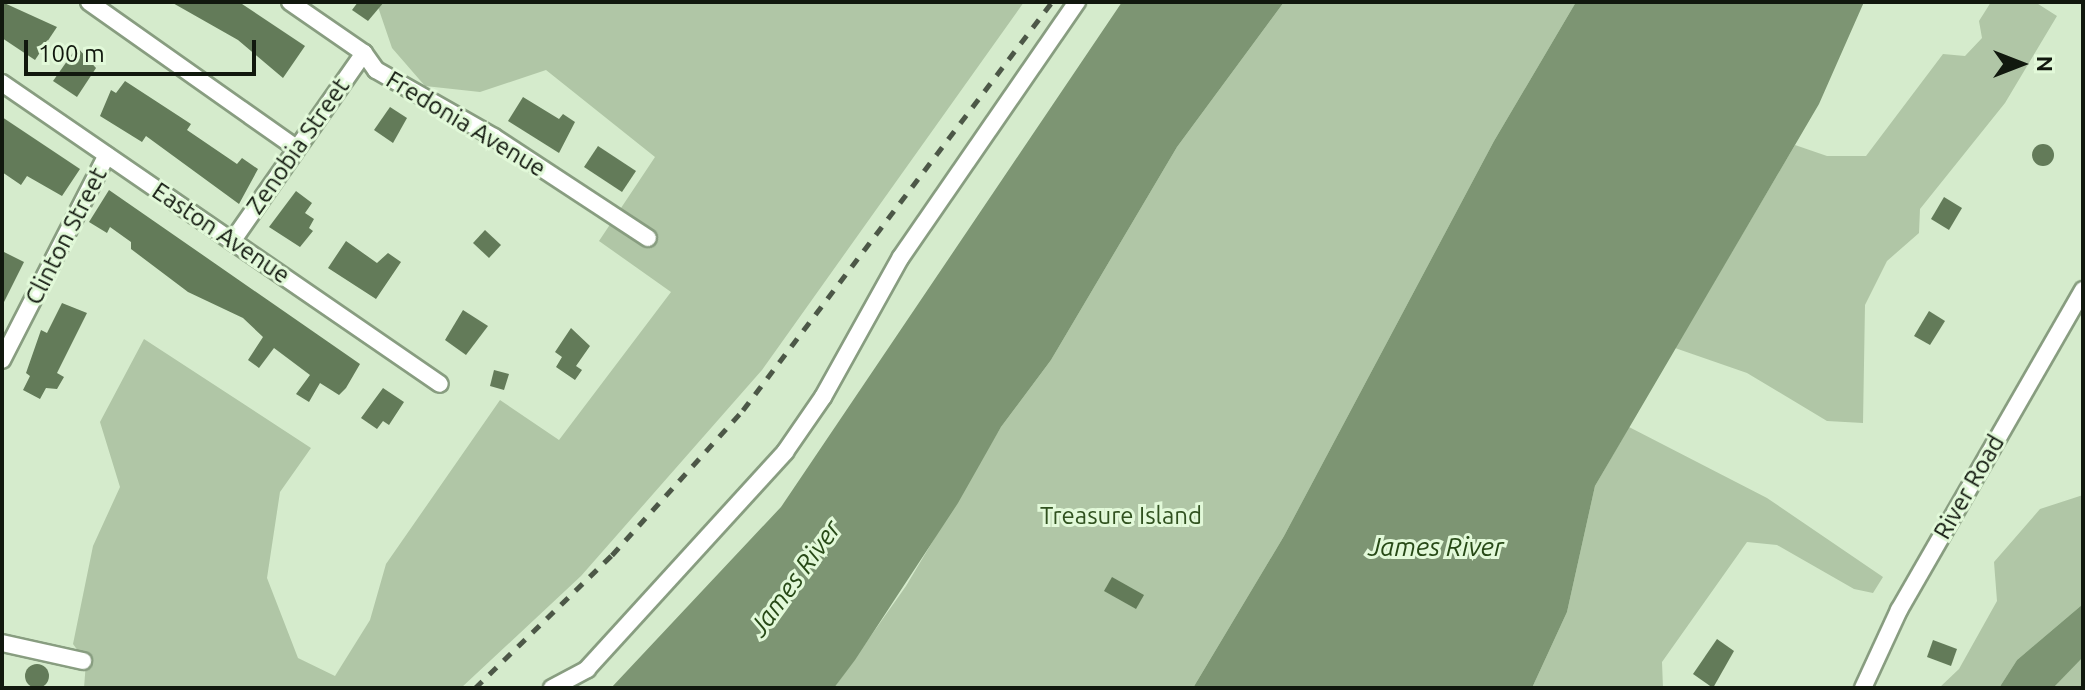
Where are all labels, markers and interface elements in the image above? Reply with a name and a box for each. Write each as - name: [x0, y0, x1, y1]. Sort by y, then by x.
- scale bar: [28, 24, 260, 74]
- north arrow: [1981, 24, 2061, 104]
- text: 100 m: [38, 40, 105, 67]
- text: N: [2033, 56, 2058, 72]
- street label: Fredonia Avenue: [381, 65, 551, 183]
- street label: Zenobia Street: [241, 73, 355, 219]
- street label: Clinton Street: [19, 163, 113, 309]
- street label: Easton Avenue: [147, 176, 295, 290]
- street label: River Road: [1928, 430, 2010, 544]
- park label: Treasure Island: [1040, 502, 1202, 530]
- water label: James River: [743, 514, 847, 642]
- water label: James River: [1368, 531, 1504, 563]

